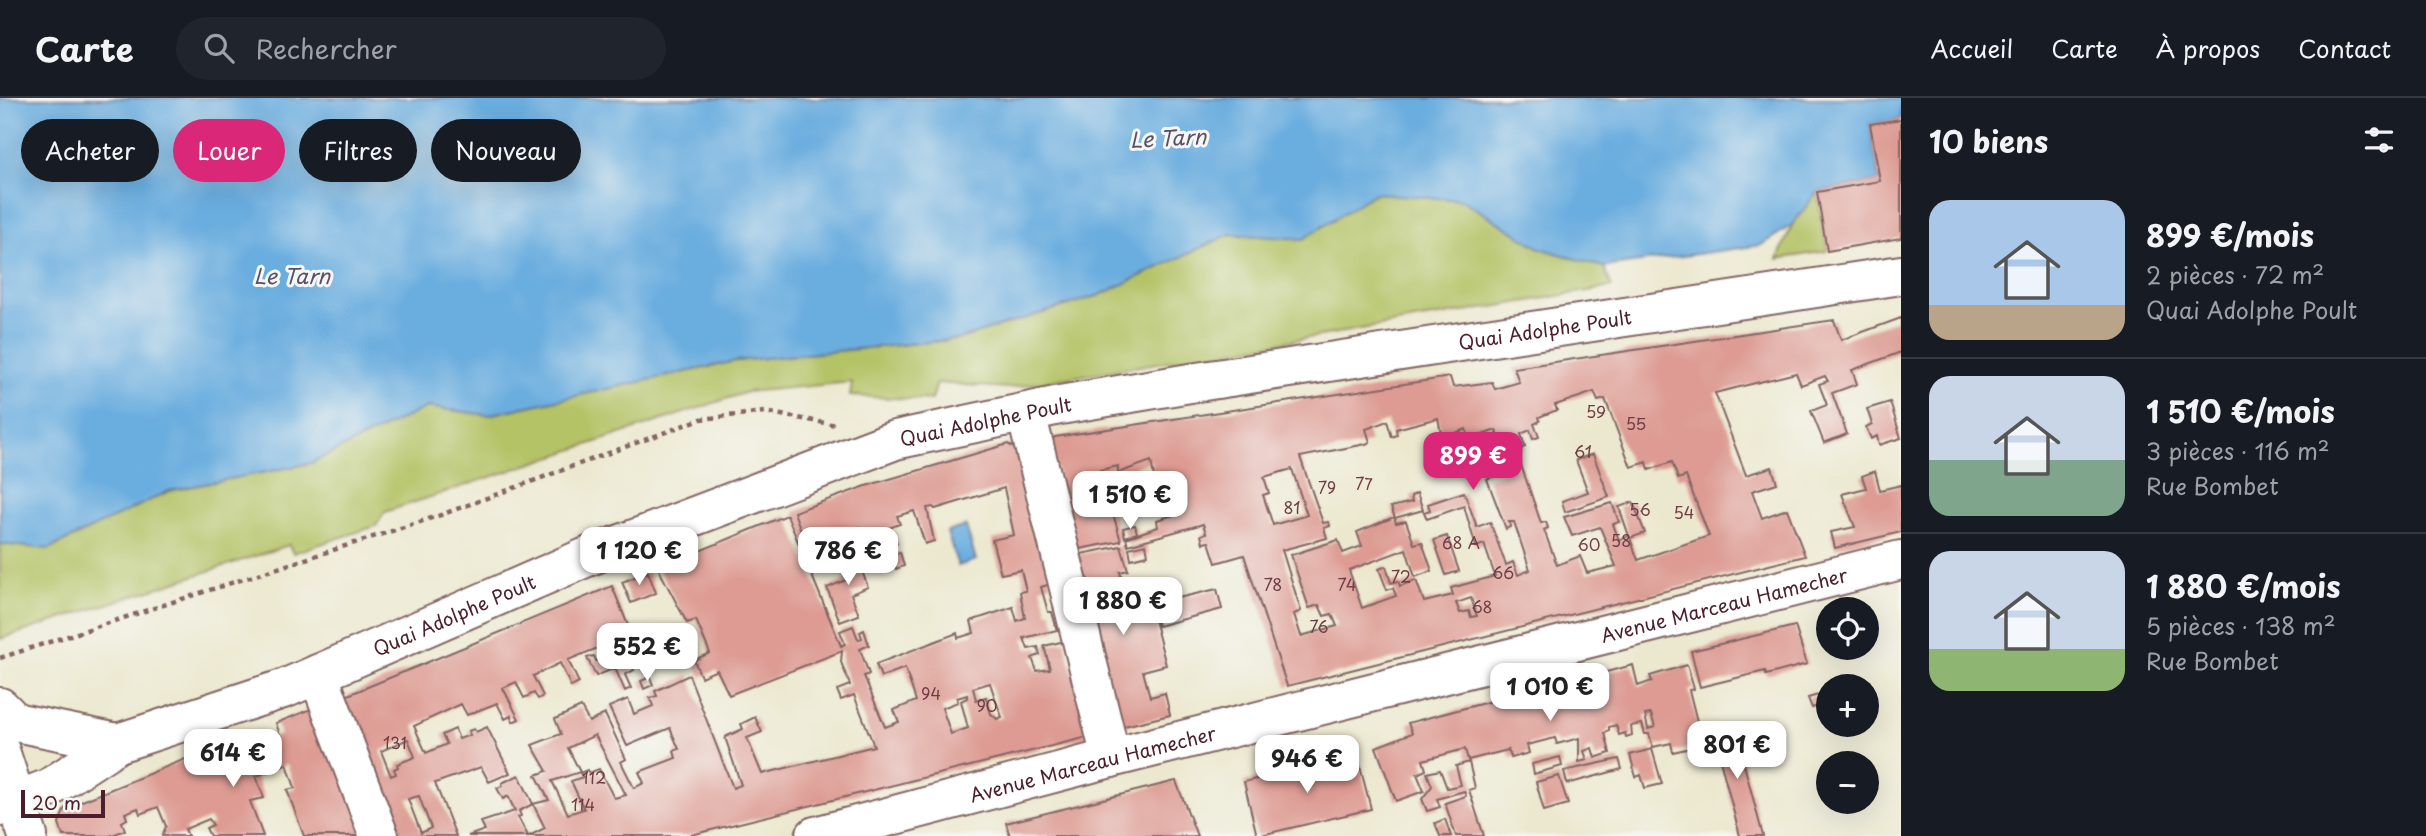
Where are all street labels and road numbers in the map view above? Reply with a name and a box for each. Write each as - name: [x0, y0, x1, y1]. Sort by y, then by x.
- street label: Quai Adolphe Poult: [1457, 302, 1634, 356]
- street label: Quai Adolphe Poult: [897, 389, 1074, 453]
- street label: Avenue Marceau Hamecher: [1598, 560, 1850, 649]
- street label: Quai Adolphe Poult: [368, 567, 540, 663]
- street label: Avenue Marceau Hamecher: [966, 718, 1219, 809]

